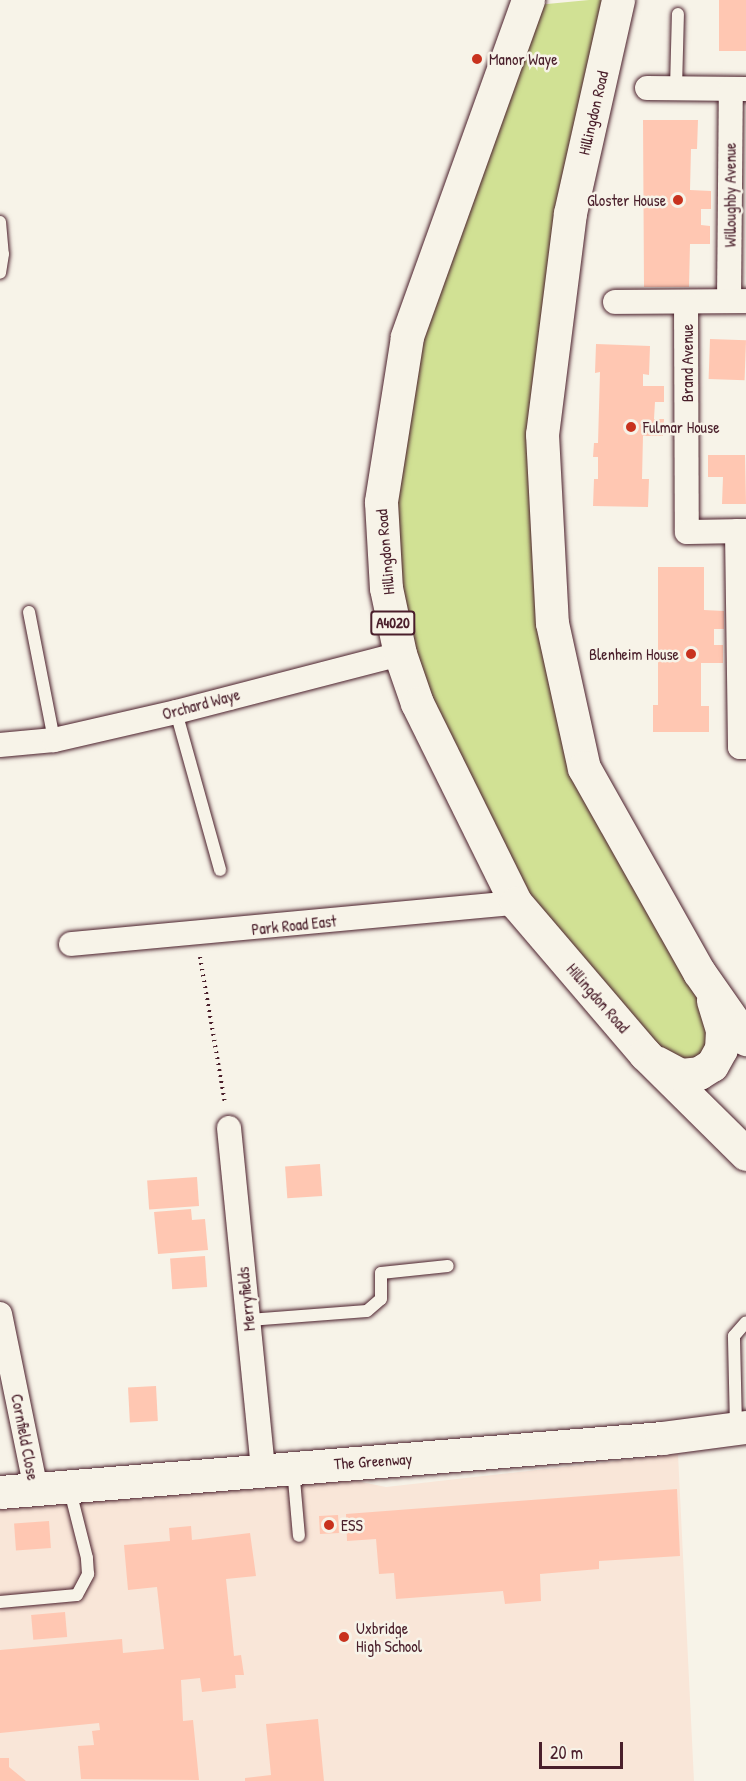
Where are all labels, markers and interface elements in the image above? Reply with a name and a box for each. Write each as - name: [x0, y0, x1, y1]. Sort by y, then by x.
- place label: Manor Waye: [489, 49, 558, 69]
- marker: Manor Waye: [470, 52, 484, 66]
- street label: Hillingdon Road: [574, 69, 612, 157]
- street label: Willoughby Avenue: [720, 143, 740, 247]
- place label: Gloster House: [587, 190, 666, 210]
- marker: Gloster House: [671, 193, 685, 207]
- street label: Brand Avenue: [677, 324, 697, 402]
- place label: Fulmar House: [643, 417, 720, 437]
- marker: Fulmar House: [624, 420, 638, 434]
- street label: Hillingdon Road: [372, 508, 398, 596]
- road number: A4020: [369, 611, 417, 635]
- place label: Blenheim House: [589, 644, 679, 664]
- marker: Blenheim House: [684, 647, 698, 661]
- street label: Orchard Waye: [160, 684, 242, 724]
- street label: Park Road East: [251, 911, 337, 939]
- street label: Hillingdon Road: [563, 959, 633, 1037]
- street label: Merryfields: [233, 1266, 259, 1332]
- street label: Cornfield Close: [7, 1392, 43, 1482]
- street label: The Greenway: [333, 1449, 413, 1473]
- place label: ESS: [341, 1515, 363, 1535]
- marker: ESS: [322, 1518, 336, 1532]
- place label: Uxbridge High School: [356, 1618, 422, 1656]
- marker: Uxbridge High School: [337, 1630, 351, 1644]
- scale bar: [542, 1730, 626, 1768]
- text: 20 m: [550, 1740, 583, 1765]

